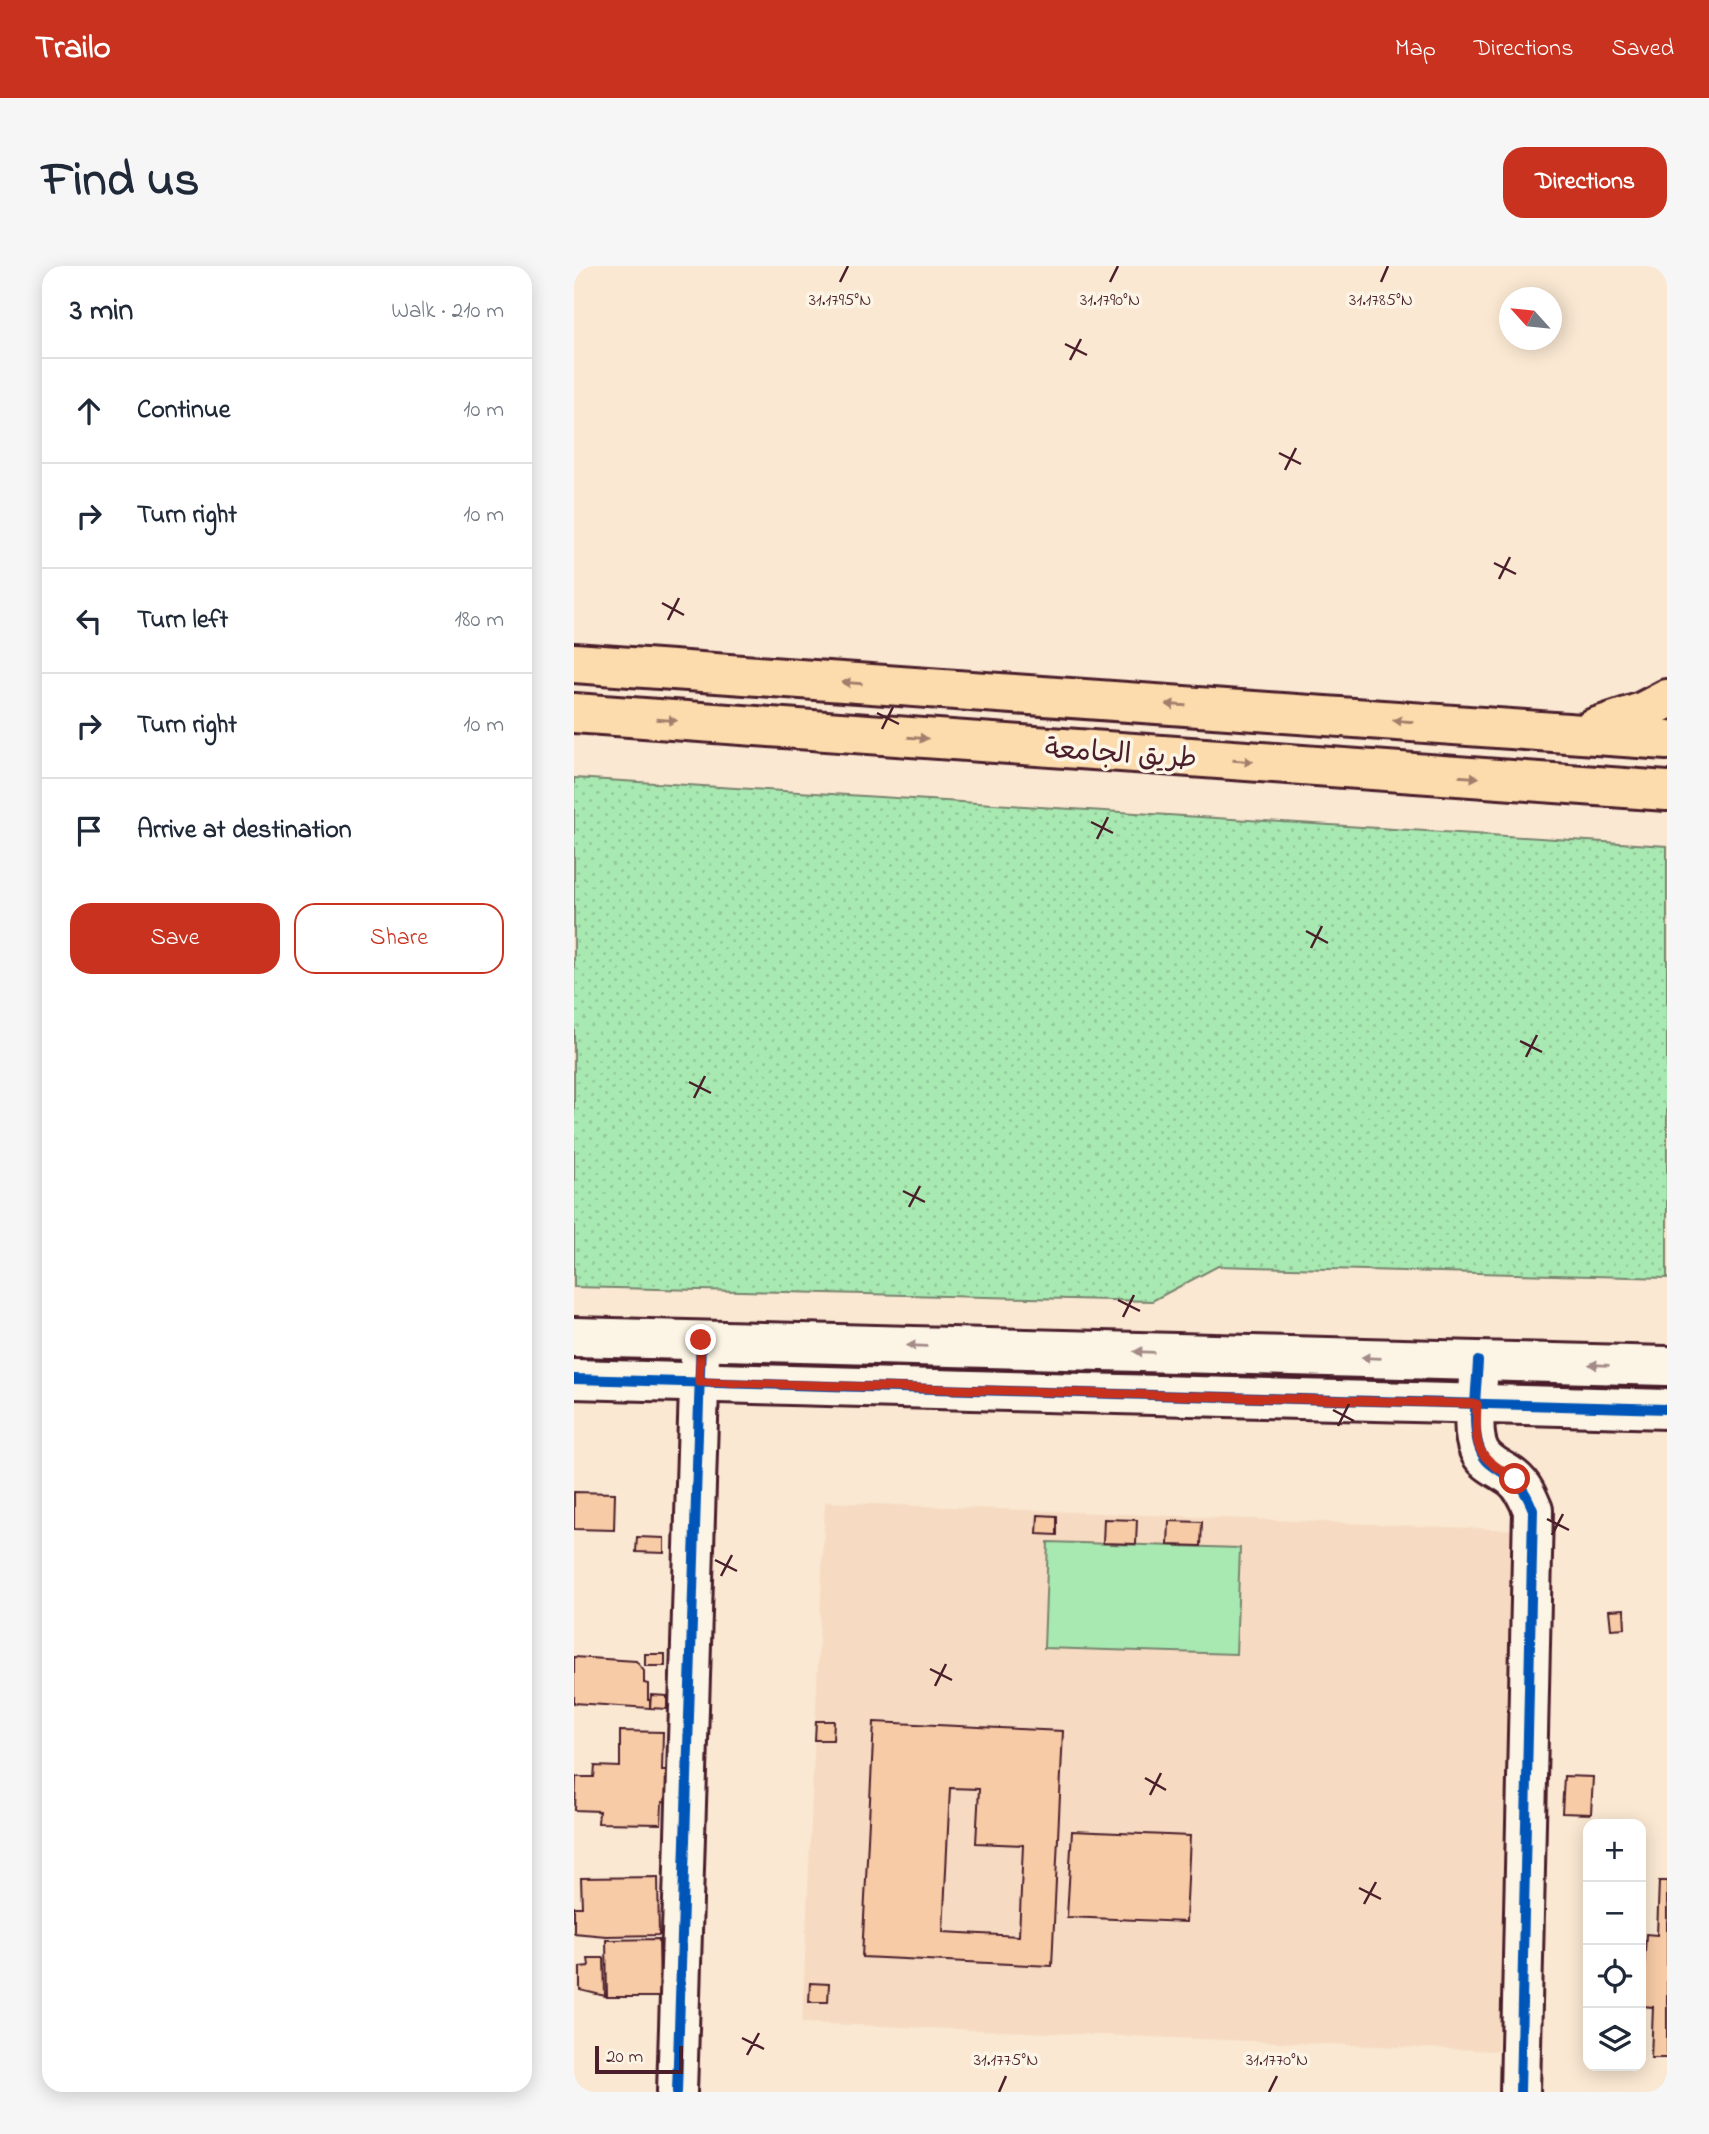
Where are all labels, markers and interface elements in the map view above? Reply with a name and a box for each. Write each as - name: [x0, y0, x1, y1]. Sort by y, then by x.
- text: Trailo: [35, 25, 111, 73]
- text: Map: [1395, 32, 1436, 67]
- text: Directions: [1474, 32, 1573, 67]
- text: Saved: [1611, 32, 1674, 67]
- text: Find us: [42, 146, 199, 218]
- button: Directions: [1503, 147, 1667, 218]
- north arrow: [1499, 287, 1562, 350]
- text: 31.1795°N: [809, 288, 871, 314]
- text: 31.1790°N: [1080, 288, 1140, 314]
- text: 31.1785°N: [1349, 288, 1413, 314]
- text: 3 min: [70, 290, 133, 334]
- text: Walk · 210 m: [391, 295, 504, 328]
- icon: ahead: [70, 392, 108, 430]
- text: Continue: [137, 392, 230, 430]
- text: 10 m: [463, 394, 504, 427]
- icon: right: [70, 497, 108, 535]
- text: Turn right: [137, 497, 237, 535]
- text: 10 m: [463, 499, 504, 532]
- icon: left: [70, 602, 108, 640]
- text: Turn left: [137, 602, 228, 640]
- text: 180 m: [455, 604, 504, 637]
- one-way arrow: [841, 677, 863, 688]
- one-way arrow: [1165, 700, 1187, 711]
- icon: right: [70, 707, 108, 745]
- text: Turn right: [137, 707, 237, 745]
- text: 10 m: [463, 709, 504, 742]
- one-way arrow: [656, 715, 678, 726]
- one-way arrow: [1392, 715, 1414, 726]
- street label: طريق الجامعة: [1043, 730, 1198, 781]
- one-way arrow: [907, 733, 929, 744]
- one-way arrow: [1232, 756, 1254, 767]
- one-way arrow: [1459, 772, 1481, 783]
- icon: arrive: [70, 812, 108, 850]
- text: Arrive at destination: [137, 812, 352, 850]
- button: Save: [70, 903, 280, 974]
- button: Share: [294, 903, 504, 974]
- route end: [685, 1324, 716, 1355]
- one-way arrow: [905, 1341, 927, 1352]
- one-way arrow: [1133, 1347, 1155, 1358]
- one-way arrow: [1360, 1353, 1382, 1364]
- one-way arrow: [1588, 1359, 1610, 1370]
- route start: [1499, 1463, 1530, 1494]
- map controls: [1583, 1819, 1646, 2071]
- button: +: [1583, 1819, 1646, 1882]
- button: −: [1583, 1882, 1646, 1945]
- button: locate: [1583, 1945, 1646, 2008]
- button: layers: [1583, 2008, 1646, 2071]
- scale bar: [595, 2043, 682, 2075]
- text: 20 m: [606, 2044, 643, 2071]
- text: 31.1775°N: [974, 2048, 1038, 2074]
- text: 31.1770°N: [1246, 2048, 1308, 2074]

